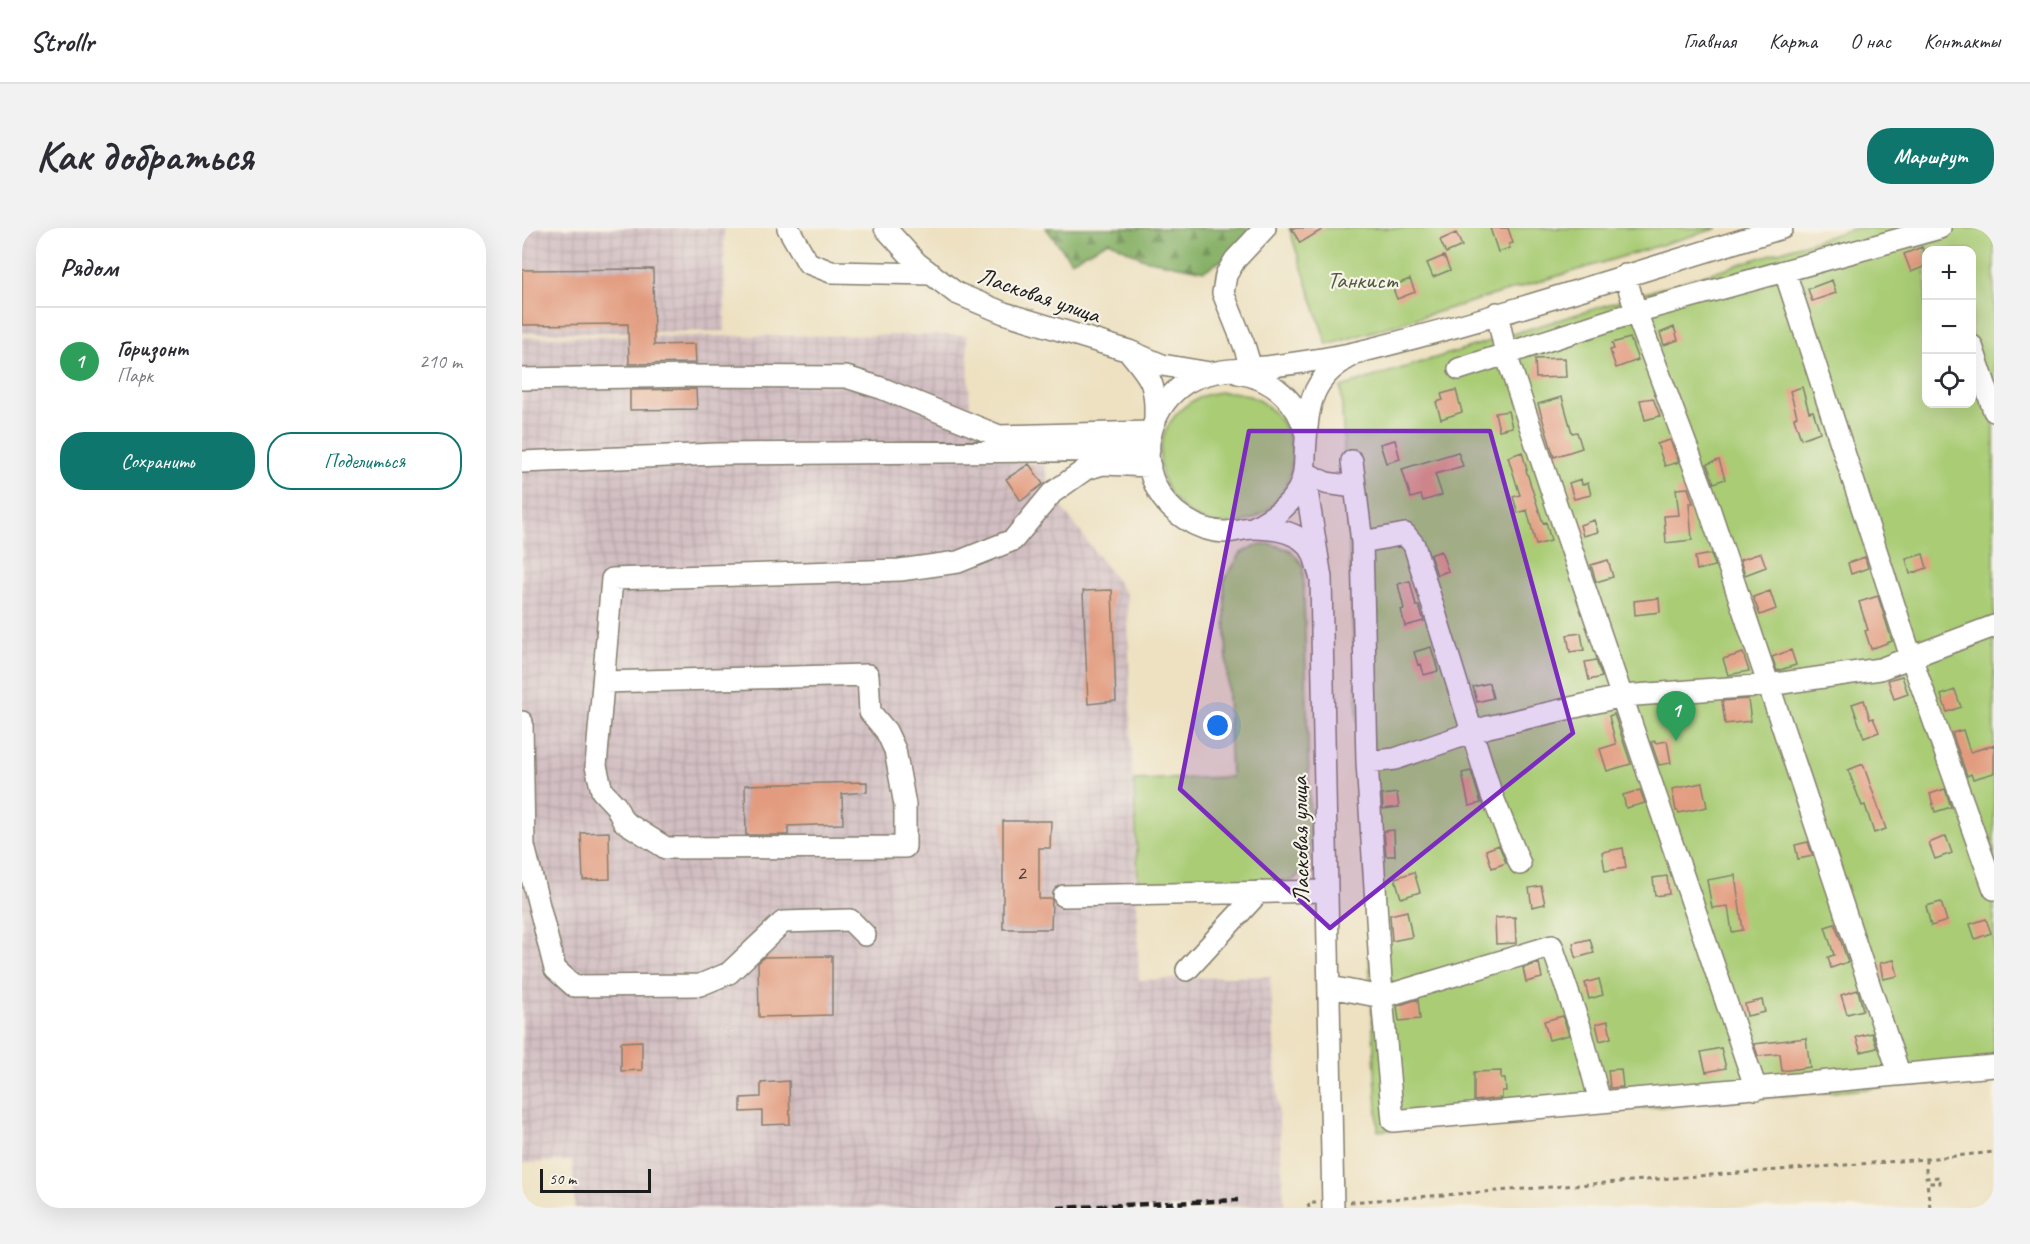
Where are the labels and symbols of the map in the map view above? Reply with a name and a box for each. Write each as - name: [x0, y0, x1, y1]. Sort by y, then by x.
- street label: Ласковая улица: [974, 260, 1105, 330]
- park label: Танкист: [1327, 265, 1399, 295]
- pin: 1: [1656, 692, 1696, 741]
- your location: [1203, 711, 1232, 740]
- street label: Ласковая улица: [1284, 775, 1316, 904]
- house number: 2: [1016, 860, 1027, 886]
- scale bar: [540, 1166, 651, 1194]

